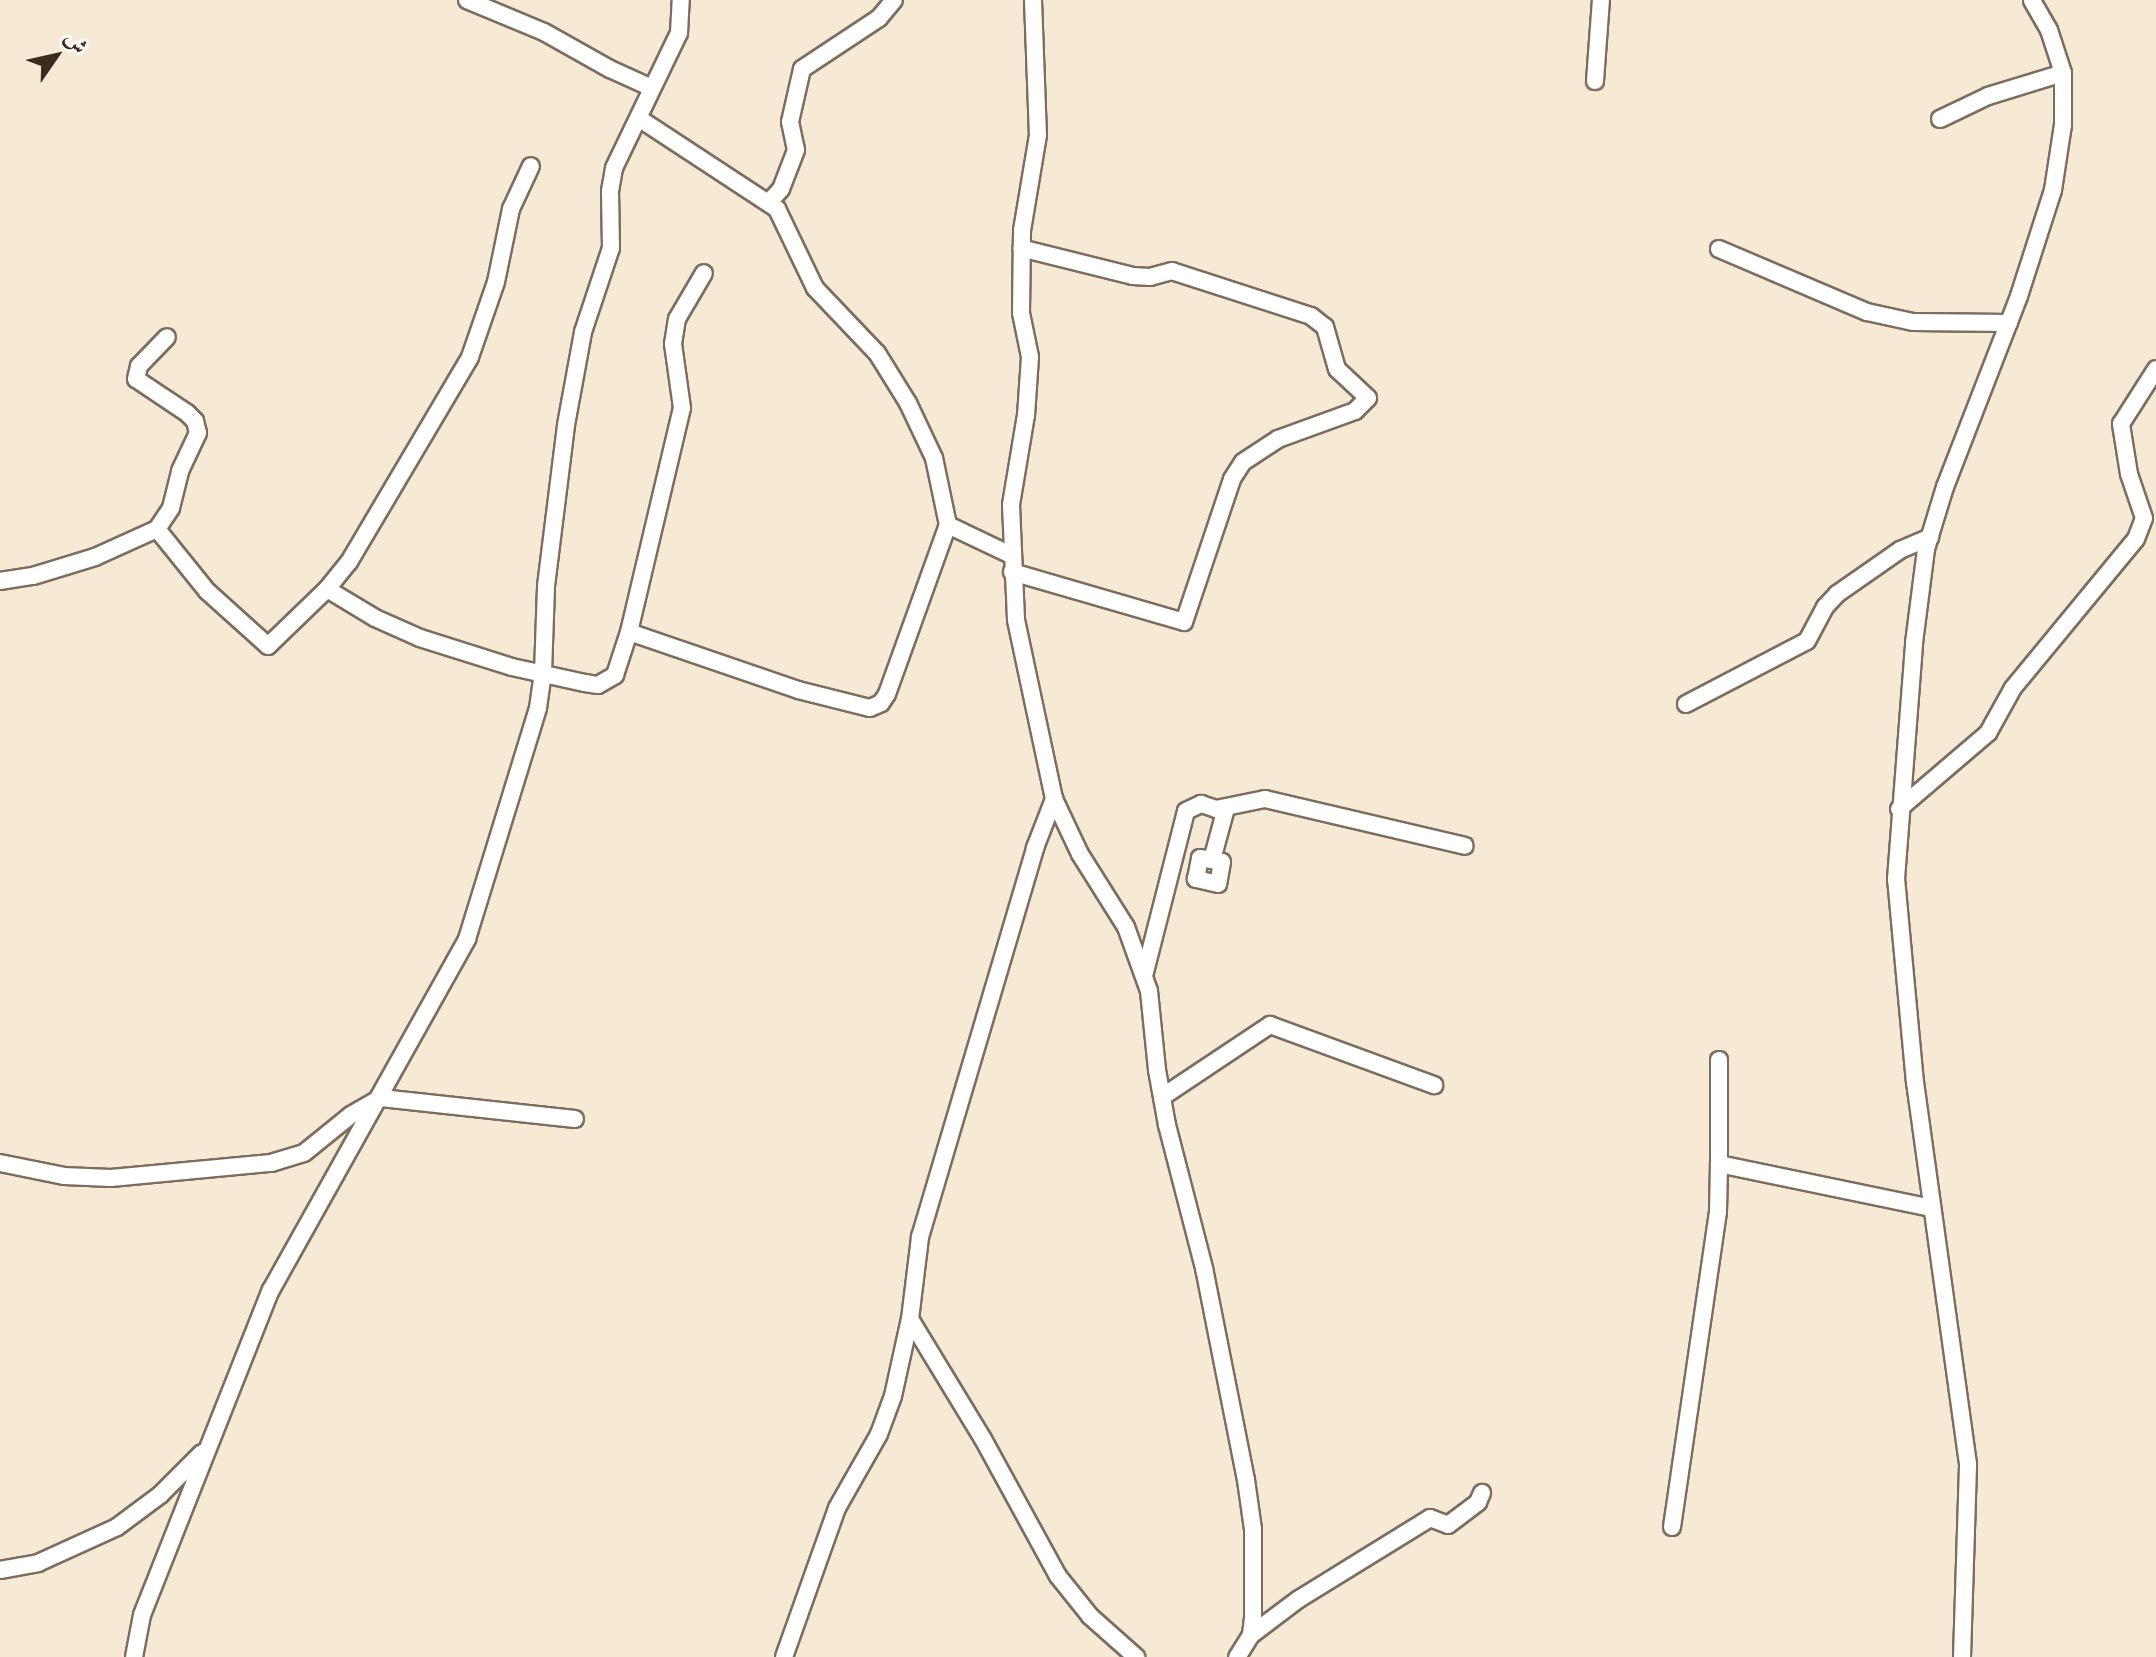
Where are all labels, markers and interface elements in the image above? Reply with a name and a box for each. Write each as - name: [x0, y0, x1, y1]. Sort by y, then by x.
- north arrow: [16, 16, 96, 96]
- text: ش: [58, 26, 94, 59]

